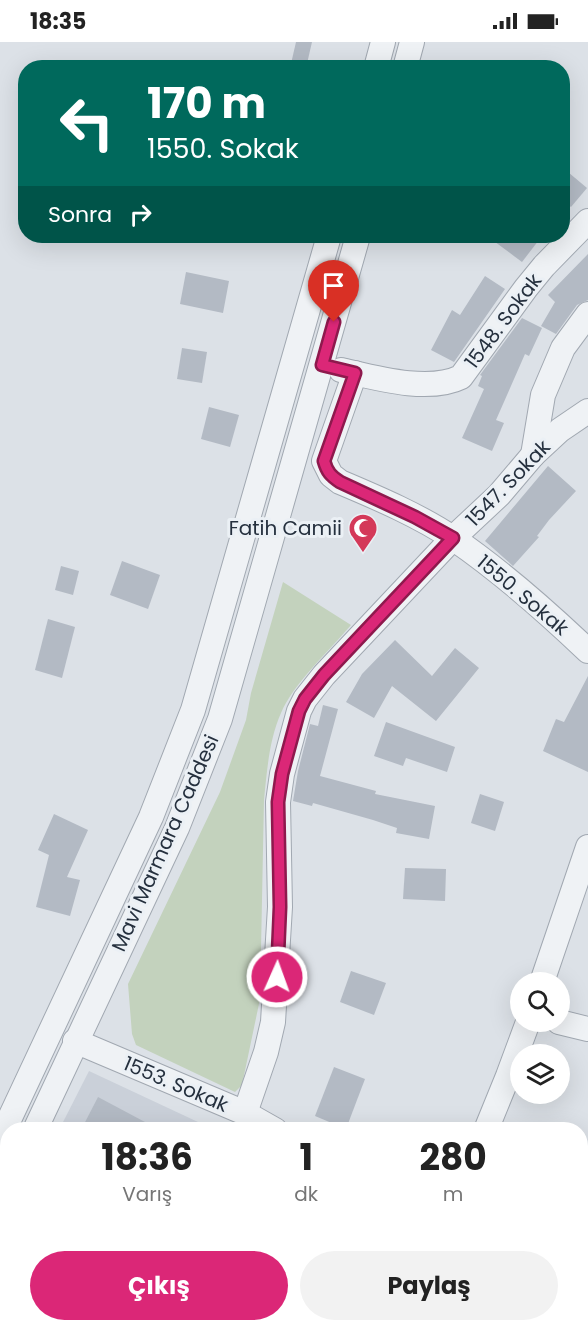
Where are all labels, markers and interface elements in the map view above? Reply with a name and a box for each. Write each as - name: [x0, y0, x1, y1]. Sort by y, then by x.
- text: 18:35: [30, 6, 86, 37]
- text: 170 m: [147, 74, 266, 133]
- icon: left: [48, 84, 126, 162]
- text: 1550. Sokak: [147, 130, 299, 167]
- icon: right: [124, 198, 157, 231]
- text: Sonra: [48, 199, 112, 230]
- pin: [308, 260, 359, 322]
- street label: 1548. Sokak: [458, 267, 548, 374]
- icon: arrive: [317, 269, 350, 302]
- street label: 1547. Sokak: [459, 433, 557, 533]
- mosque icon: Fatih Camii: [347, 512, 379, 554]
- place label: Fatih Camii: [229, 514, 342, 542]
- street label: 1550. Sokak: [471, 548, 576, 642]
- street label: Mavi Marmara Caddesi: [104, 730, 226, 956]
- position arrow: [245, 945, 309, 1009]
- map controls: [510, 972, 570, 1104]
- button: search: [510, 972, 570, 1032]
- button: layers: [510, 1044, 570, 1104]
- street label: 1553. Sokak: [119, 1049, 233, 1119]
- text: 18:36: [101, 1132, 193, 1183]
- text: 1: [299, 1132, 313, 1183]
- text: 280: [419, 1132, 487, 1183]
- text: Varış: [122, 1180, 172, 1208]
- text: dk: [294, 1180, 318, 1208]
- text: m: [443, 1180, 463, 1208]
- button: Çıkış: [30, 1251, 288, 1320]
- button: Paylaş: [300, 1251, 558, 1320]

